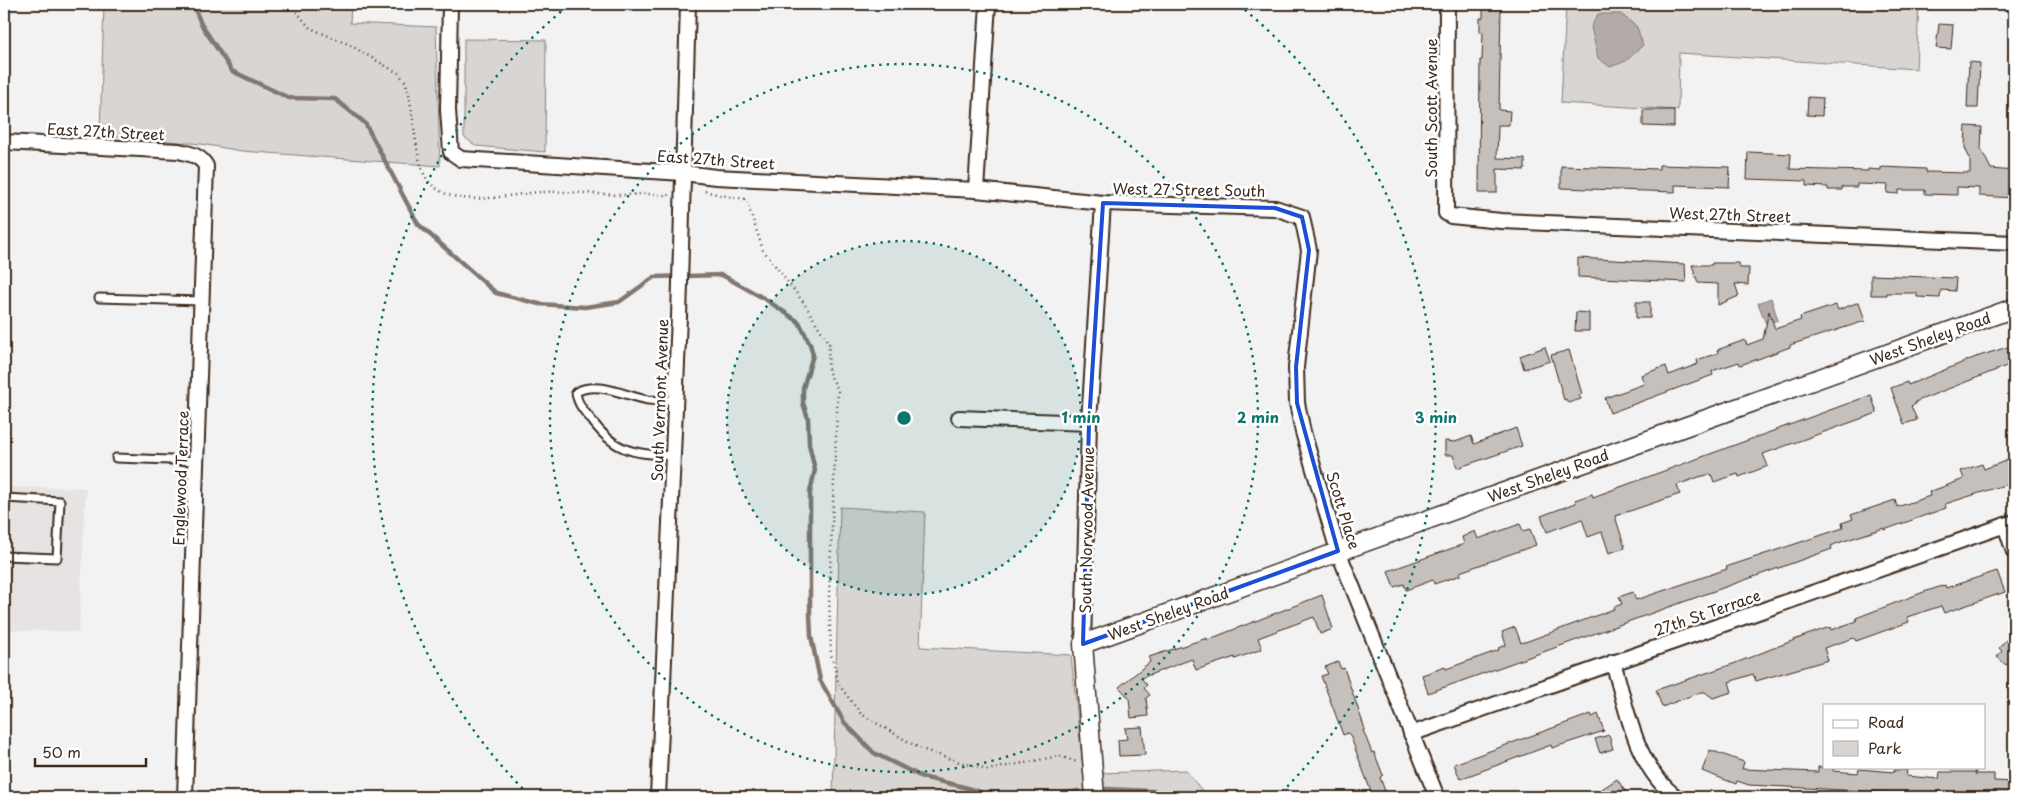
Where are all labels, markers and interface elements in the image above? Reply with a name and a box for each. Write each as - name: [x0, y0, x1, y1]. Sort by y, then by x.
- street label: South Scott Avenue: [1419, 38, 1442, 178]
- street label: East 27th Street: [47, 116, 165, 146]
- street label: East 27th Street: [656, 143, 776, 175]
- street label: West 27 Street South: [1112, 176, 1266, 202]
- street label: West 27th Street: [1669, 200, 1791, 228]
- street label: West Sheley Road: [1866, 305, 1994, 371]
- street label: South Vermont Avenue: [645, 318, 673, 482]
- text: 1 min: [1062, 405, 1100, 428]
- text: 2 min: [1237, 405, 1279, 428]
- text: 3 min: [1415, 405, 1457, 428]
- centre of rings: [895, 409, 913, 427]
- street label: Englewood Terrace: [166, 410, 194, 546]
- street label: West Sheley Road: [1484, 442, 1612, 508]
- street label: South Norwood Avenue: [1073, 446, 1099, 614]
- street label: Scott Place: [1321, 468, 1367, 552]
- street label: West Sheley Road: [1104, 580, 1232, 646]
- street label: 27th St Terrace: [1651, 583, 1763, 641]
- legend: [1823, 704, 1986, 768]
- text: Road: [1868, 710, 1904, 733]
- scale bar: [35, 736, 146, 768]
- text: Park: [1868, 736, 1902, 759]
- text: 50 m: [42, 740, 81, 763]

